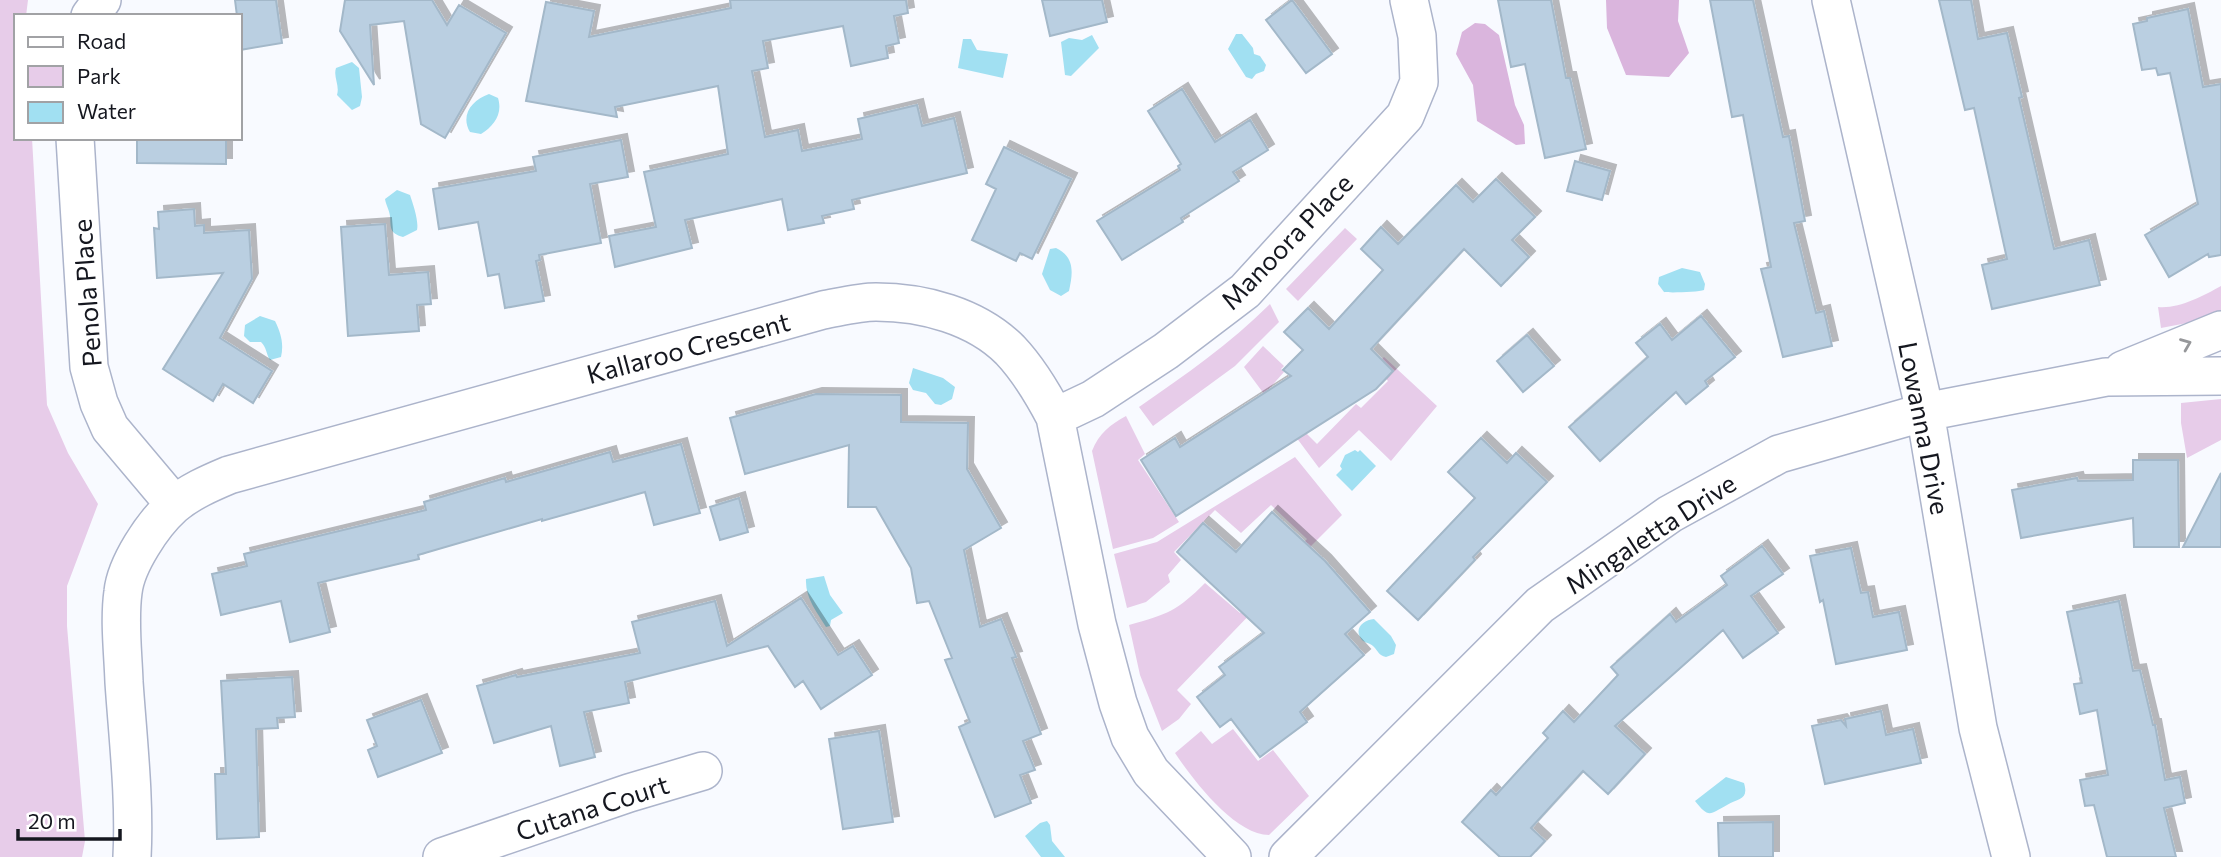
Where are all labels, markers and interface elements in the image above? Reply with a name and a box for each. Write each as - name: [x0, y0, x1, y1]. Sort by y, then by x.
- legend: [14, 14, 242, 140]
- text: Road: [77, 28, 126, 53]
- text: Park: [77, 63, 121, 88]
- text: Water: [77, 98, 136, 123]
- street label: Manoora Place: [1214, 167, 1358, 315]
- street label: Penola Place: [65, 218, 107, 368]
- street label: Kallaroo Crescent: [583, 305, 793, 389]
- one-way arrow: [2179, 338, 2191, 352]
- street label: Lowanna Drive: [1893, 339, 1957, 517]
- street label: Mingaletta Drive: [1559, 466, 1741, 600]
- street label: Cutana Court: [512, 768, 672, 846]
- scale bar: [18, 798, 119, 842]
- text: 20 m: [28, 808, 76, 833]

